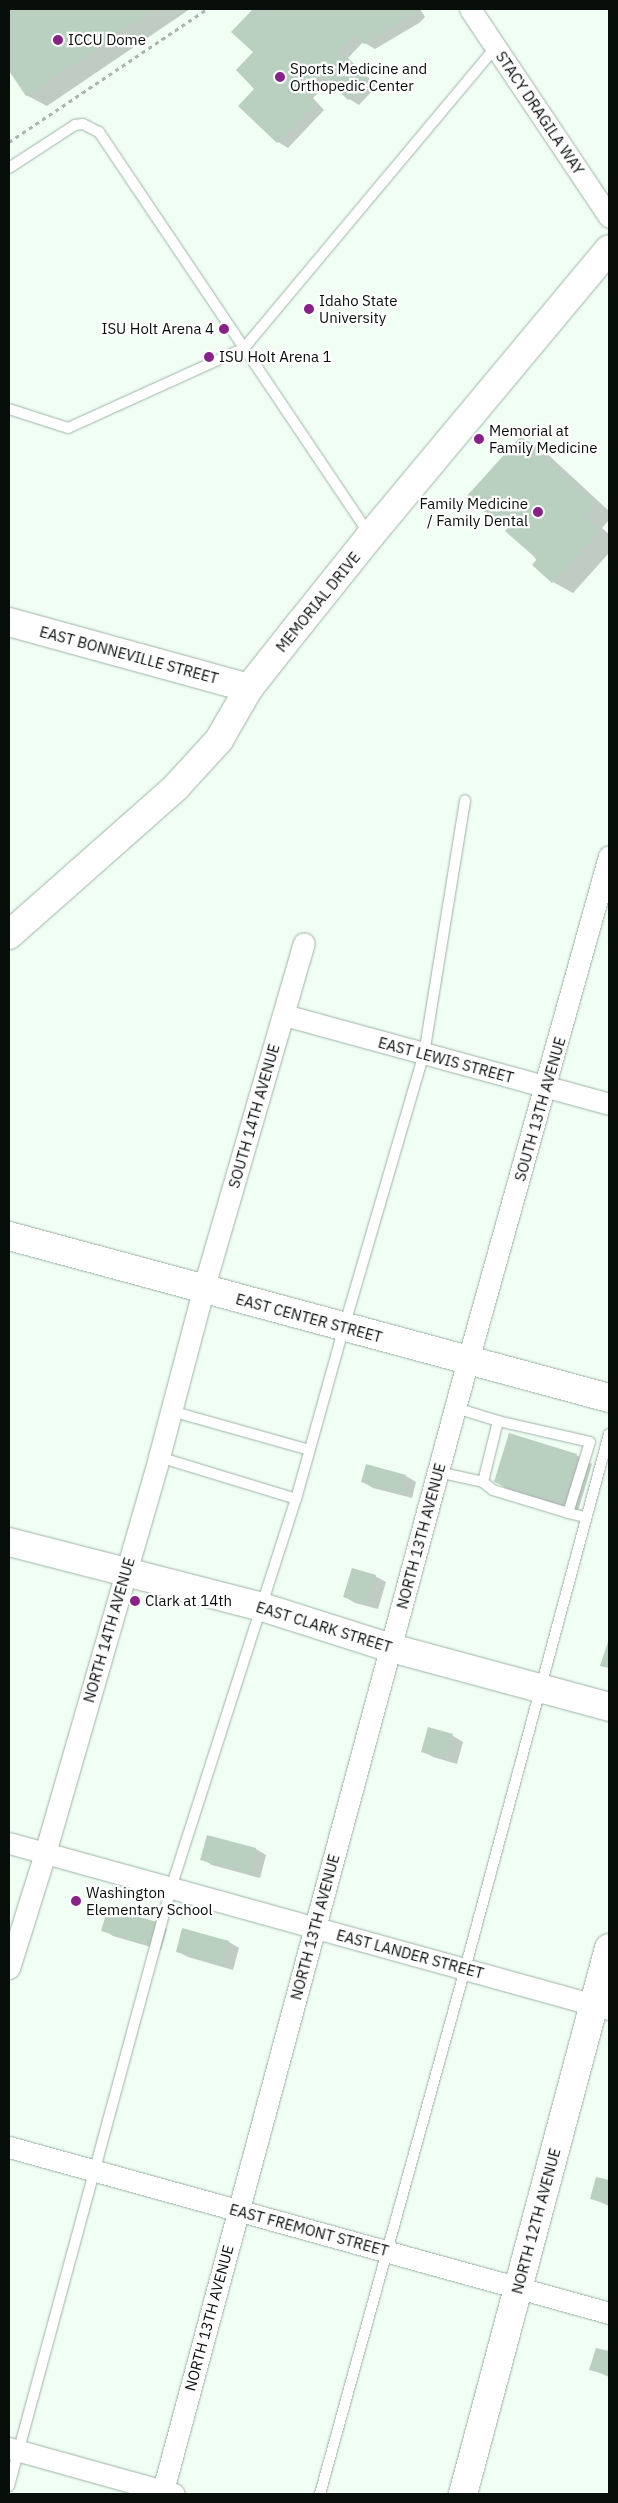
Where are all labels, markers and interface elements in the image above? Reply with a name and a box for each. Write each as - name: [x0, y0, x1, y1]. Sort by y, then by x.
- place label: ICCU Dome: [68, 31, 146, 49]
- marker: ICCU Dome: [52, 34, 64, 46]
- street label: STACY DRAGILA WAY: [492, 48, 588, 178]
- place label: Sports Medicine and Orthopedic Center: [290, 59, 427, 94]
- marker: Sports Medicine and Orthopedic Center: [274, 71, 286, 83]
- place label: Idaho State University: [319, 291, 398, 326]
- marker: Idaho State University: [303, 303, 315, 315]
- place label: ISU Holt Arena 4: [101, 320, 214, 338]
- marker: ISU Holt Arena 4: [218, 323, 230, 335]
- place label: ISU Holt Arena 1: [219, 348, 332, 366]
- marker: ISU Holt Arena 1: [203, 351, 215, 363]
- place label: Memorial at Family Medicine: [489, 421, 598, 456]
- marker: Memorial at Family Medicine: [473, 433, 485, 445]
- place label: Family Medicine / Family Dental: [419, 494, 528, 529]
- marker: Family Medicine / Family Dental: [532, 506, 544, 518]
- street label: MEMORIAL DRIVE: [272, 548, 364, 656]
- street label: EAST BONNEVILLE STREET: [38, 622, 220, 688]
- street label: EAST LEWIS STREET: [376, 1033, 516, 1087]
- street label: SOUTH 13TH AVENUE: [511, 1035, 569, 1183]
- street label: SOUTH 14TH AVENUE: [225, 1042, 283, 1190]
- street label: EAST CENTER STREET: [234, 1290, 384, 1346]
- street label: NORTH 13TH AVENUE: [393, 1461, 449, 1611]
- street label: NORTH 14TH AVENUE: [80, 1555, 138, 1705]
- place label: Clark at 14th: [145, 1592, 232, 1610]
- marker: Clark at 14th: [129, 1595, 141, 1607]
- street label: EAST CLARK STREET: [254, 1598, 394, 1656]
- street label: NORTH 13TH AVENUE: [287, 1852, 343, 2002]
- place label: Washington Elementary School: [86, 1883, 213, 1918]
- marker: Washington Elementary School: [70, 1895, 82, 1907]
- street label: EAST LANDER STREET: [334, 1926, 486, 1982]
- street label: NORTH 12TH AVENUE: [508, 2146, 564, 2296]
- street label: EAST FREMONT STREET: [227, 2200, 391, 2260]
- street label: NORTH 13TH AVENUE: [181, 2243, 237, 2393]

